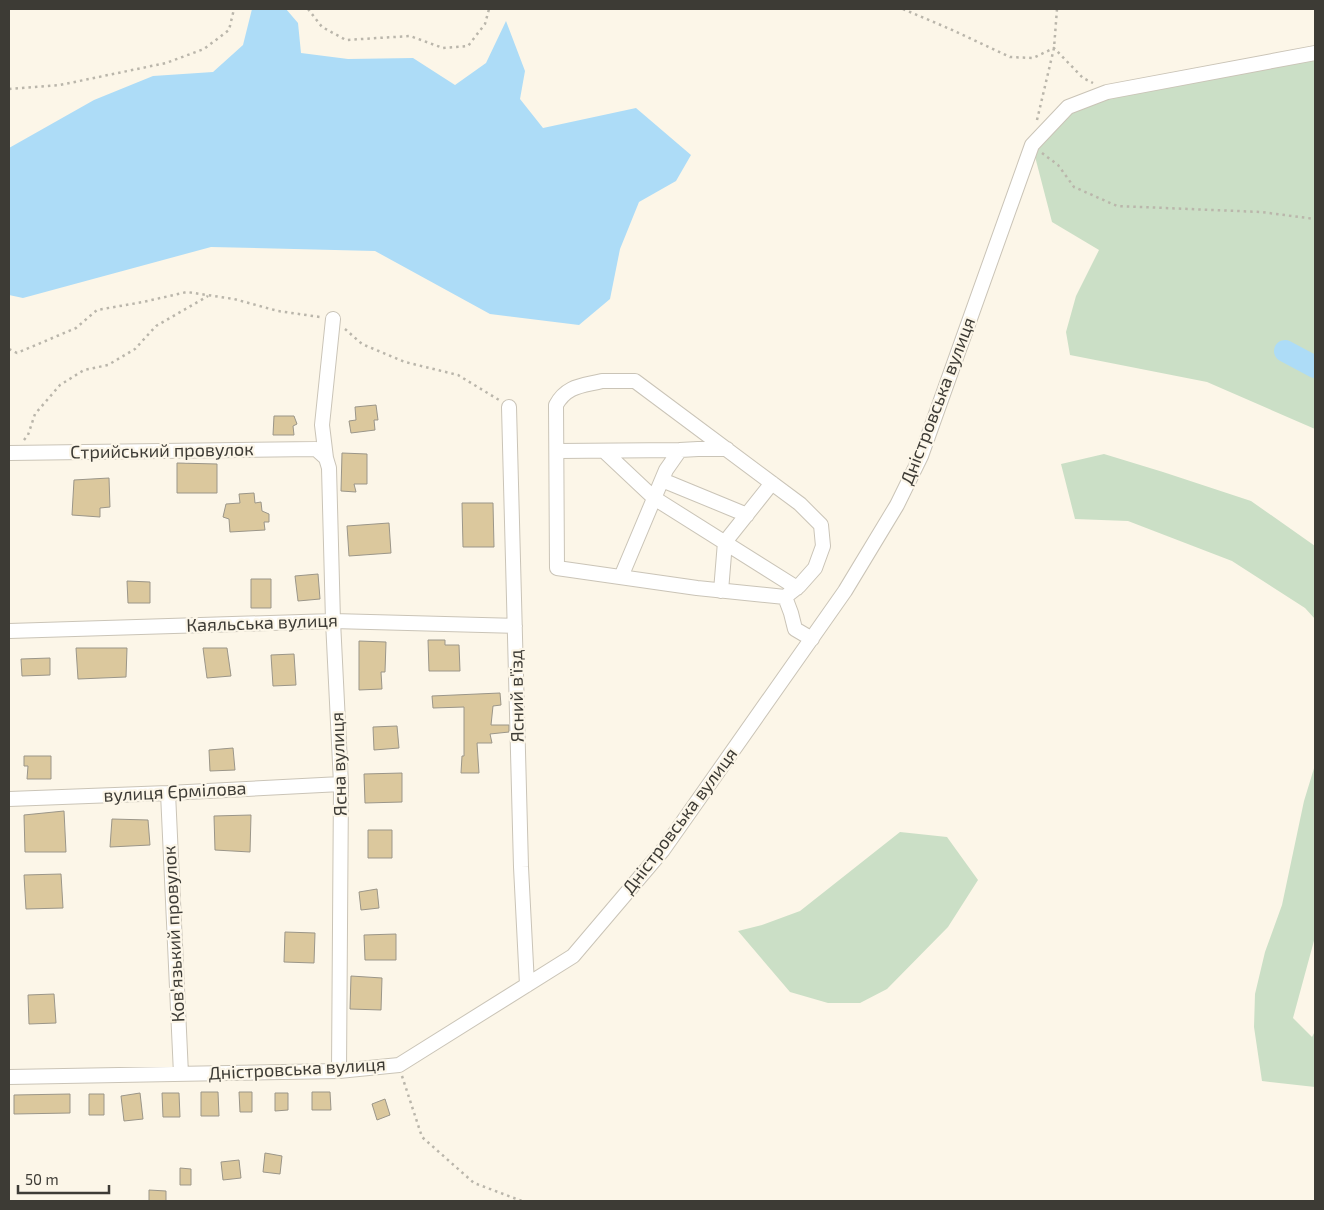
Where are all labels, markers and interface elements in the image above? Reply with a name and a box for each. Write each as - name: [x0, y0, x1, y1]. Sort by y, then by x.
- street label: Дністровська вулиця: [895, 314, 979, 487]
- street label: Стрийський провулок: [70, 437, 254, 463]
- street label: Каяльська вулиця: [186, 608, 338, 636]
- street label: Ясний в'їзд: [504, 649, 528, 743]
- street label: Ясна вулиця: [325, 712, 351, 817]
- street label: Дністровська вулиця: [617, 743, 741, 898]
- street label: вулиця Єрмілова: [103, 776, 247, 806]
- street label: Ков'язький провулок: [157, 845, 189, 1023]
- street label: Дністровська вулиця: [208, 1052, 386, 1084]
- scale bar: [18, 1162, 109, 1194]
- text: 50 m: [25, 1170, 59, 1188]

